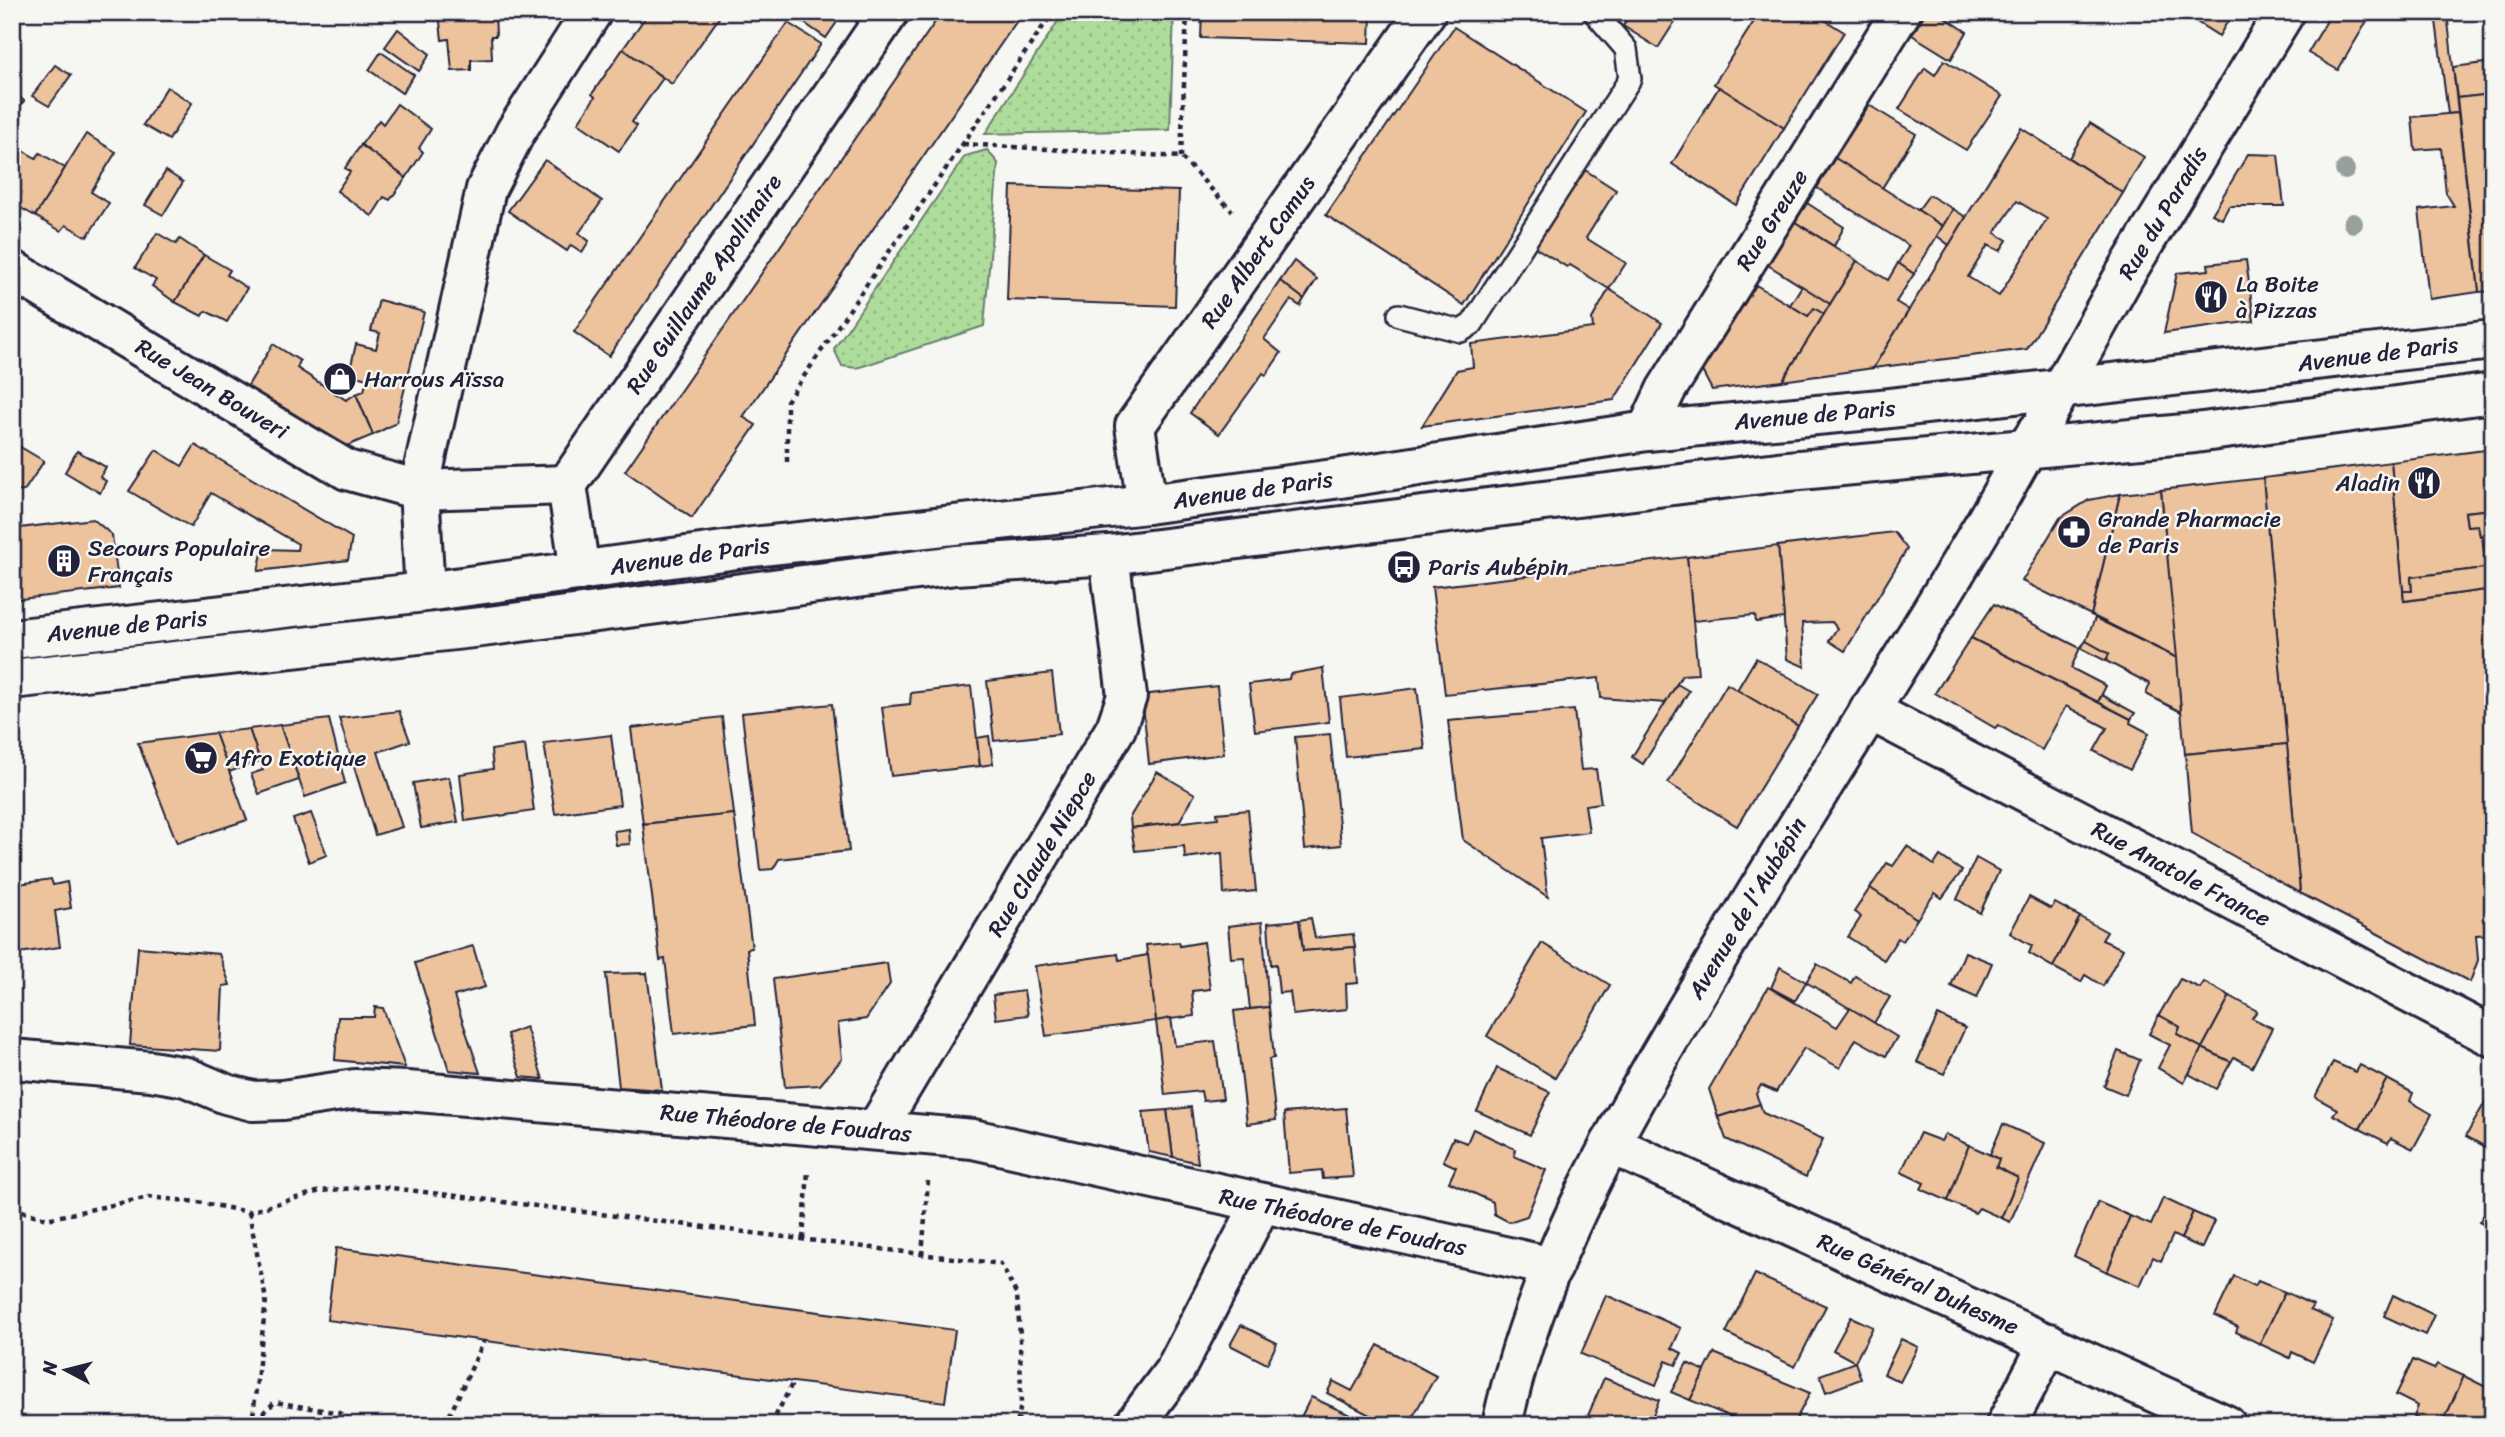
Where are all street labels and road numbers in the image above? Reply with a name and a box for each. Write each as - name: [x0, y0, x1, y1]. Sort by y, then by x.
- street label: Rue du Paradis: [2107, 138, 2219, 288]
- street label: Rue Greuze: [1724, 161, 1820, 279]
- street label: Rue Guillaume Apollinaire: [615, 165, 793, 403]
- street label: Rue Albert Camus: [1190, 166, 1327, 337]
- street label: Avenue de Paris: [2295, 324, 2461, 384]
- street label: Rue Jean Bouveri: [127, 327, 297, 451]
- street label: Avenue de Paris: [1732, 388, 1897, 443]
- street label: Avenue de Paris: [1169, 458, 1336, 522]
- street label: Avenue de Paris: [606, 524, 773, 588]
- street label: Avenue de Paris: [44, 597, 210, 655]
- street label: Rue Claude Niepce: [976, 763, 1108, 945]
- street label: Avenue de l'Aubépin: [1676, 809, 1818, 1008]
- street label: Rue Anatole France: [2084, 809, 2278, 939]
- street label: Rue Théodore de Foudras: [659, 1092, 914, 1154]
- street label: Rue Théodore de Foudras: [1215, 1176, 1471, 1268]
- street label: Rue Général Duhesme: [1810, 1221, 2026, 1347]

